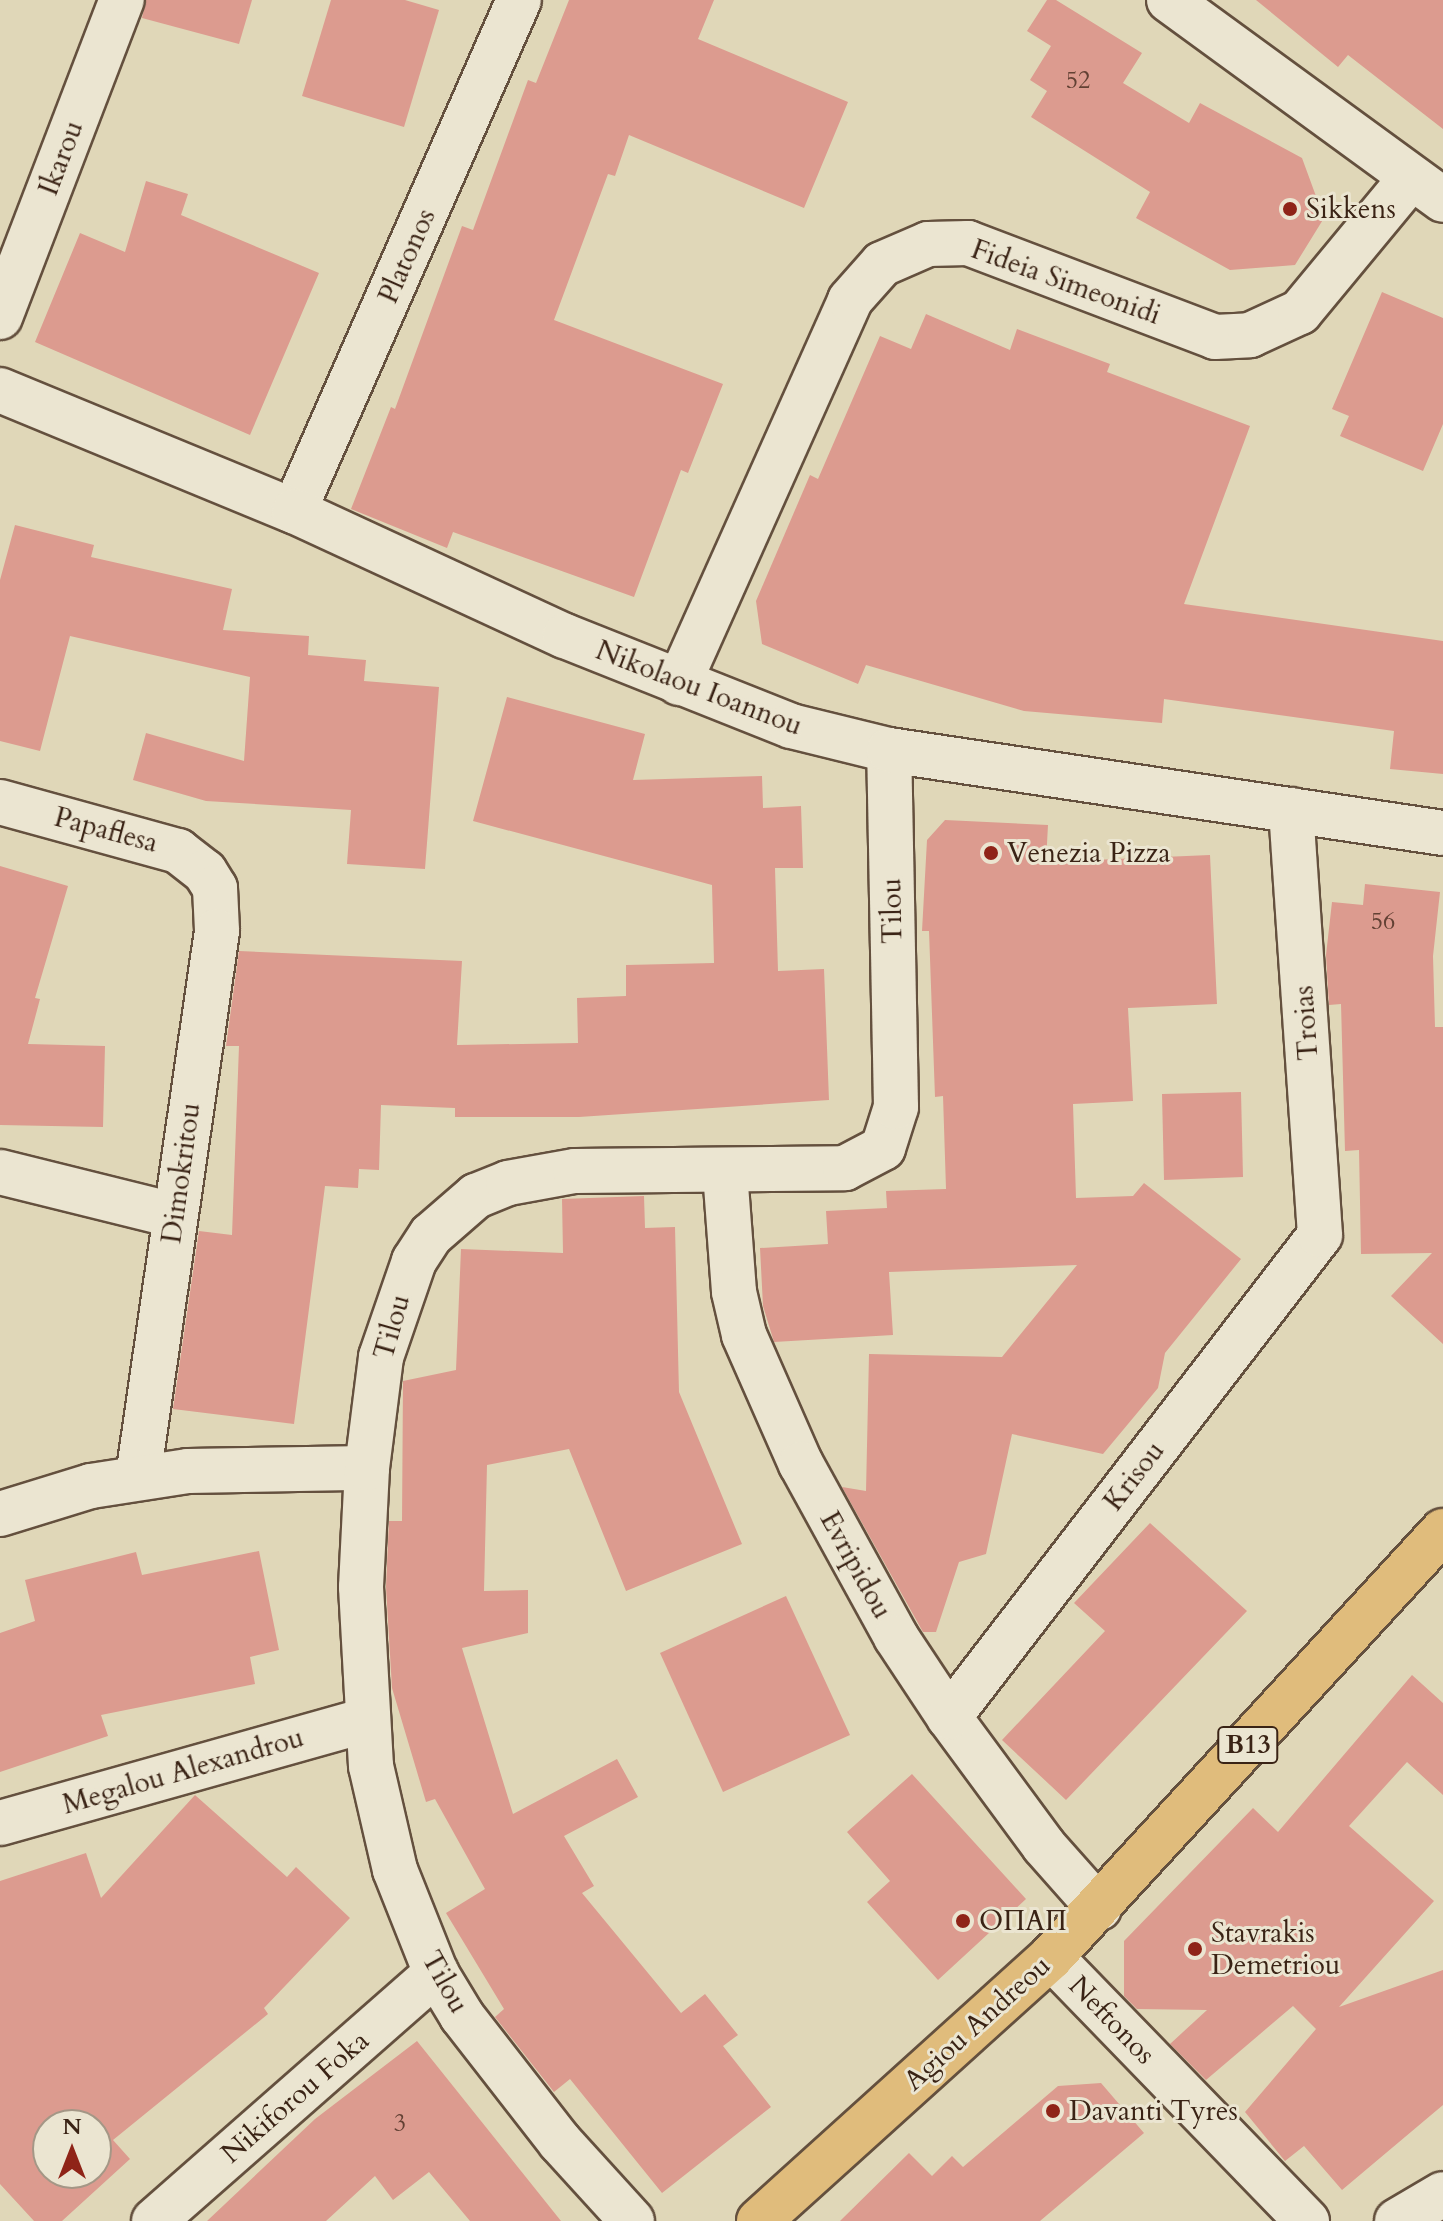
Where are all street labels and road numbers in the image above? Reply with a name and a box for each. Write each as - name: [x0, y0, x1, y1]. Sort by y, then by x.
- street label: Ikarou: [31, 116, 91, 200]
- street label: Platonos: [371, 203, 443, 309]
- street label: Fideia Simeonidi: [967, 232, 1165, 332]
- street label: Nikolaou Ioannou: [591, 633, 807, 743]
- street label: Papaflesa: [51, 800, 161, 860]
- street label: Tilou: [875, 878, 909, 944]
- street label: Troias: [1287, 984, 1325, 1062]
- street label: Dimokritou: [154, 1100, 208, 1246]
- street label: Tilou: [367, 1291, 417, 1363]
- street label: Krisou: [1097, 1435, 1171, 1517]
- street label: Evripidou: [813, 1505, 899, 1625]
- street label: Megalou Alexandrou: [59, 1720, 307, 1822]
- road number: B13: [1216, 1723, 1280, 1767]
- street label: Tilou: [414, 1945, 476, 2019]
- street label: Agiou Andreou: [897, 1948, 1057, 2098]
- street label: Neftonos: [1062, 1969, 1162, 2071]
- street label: Nikiforou Foka: [214, 2024, 376, 2170]

